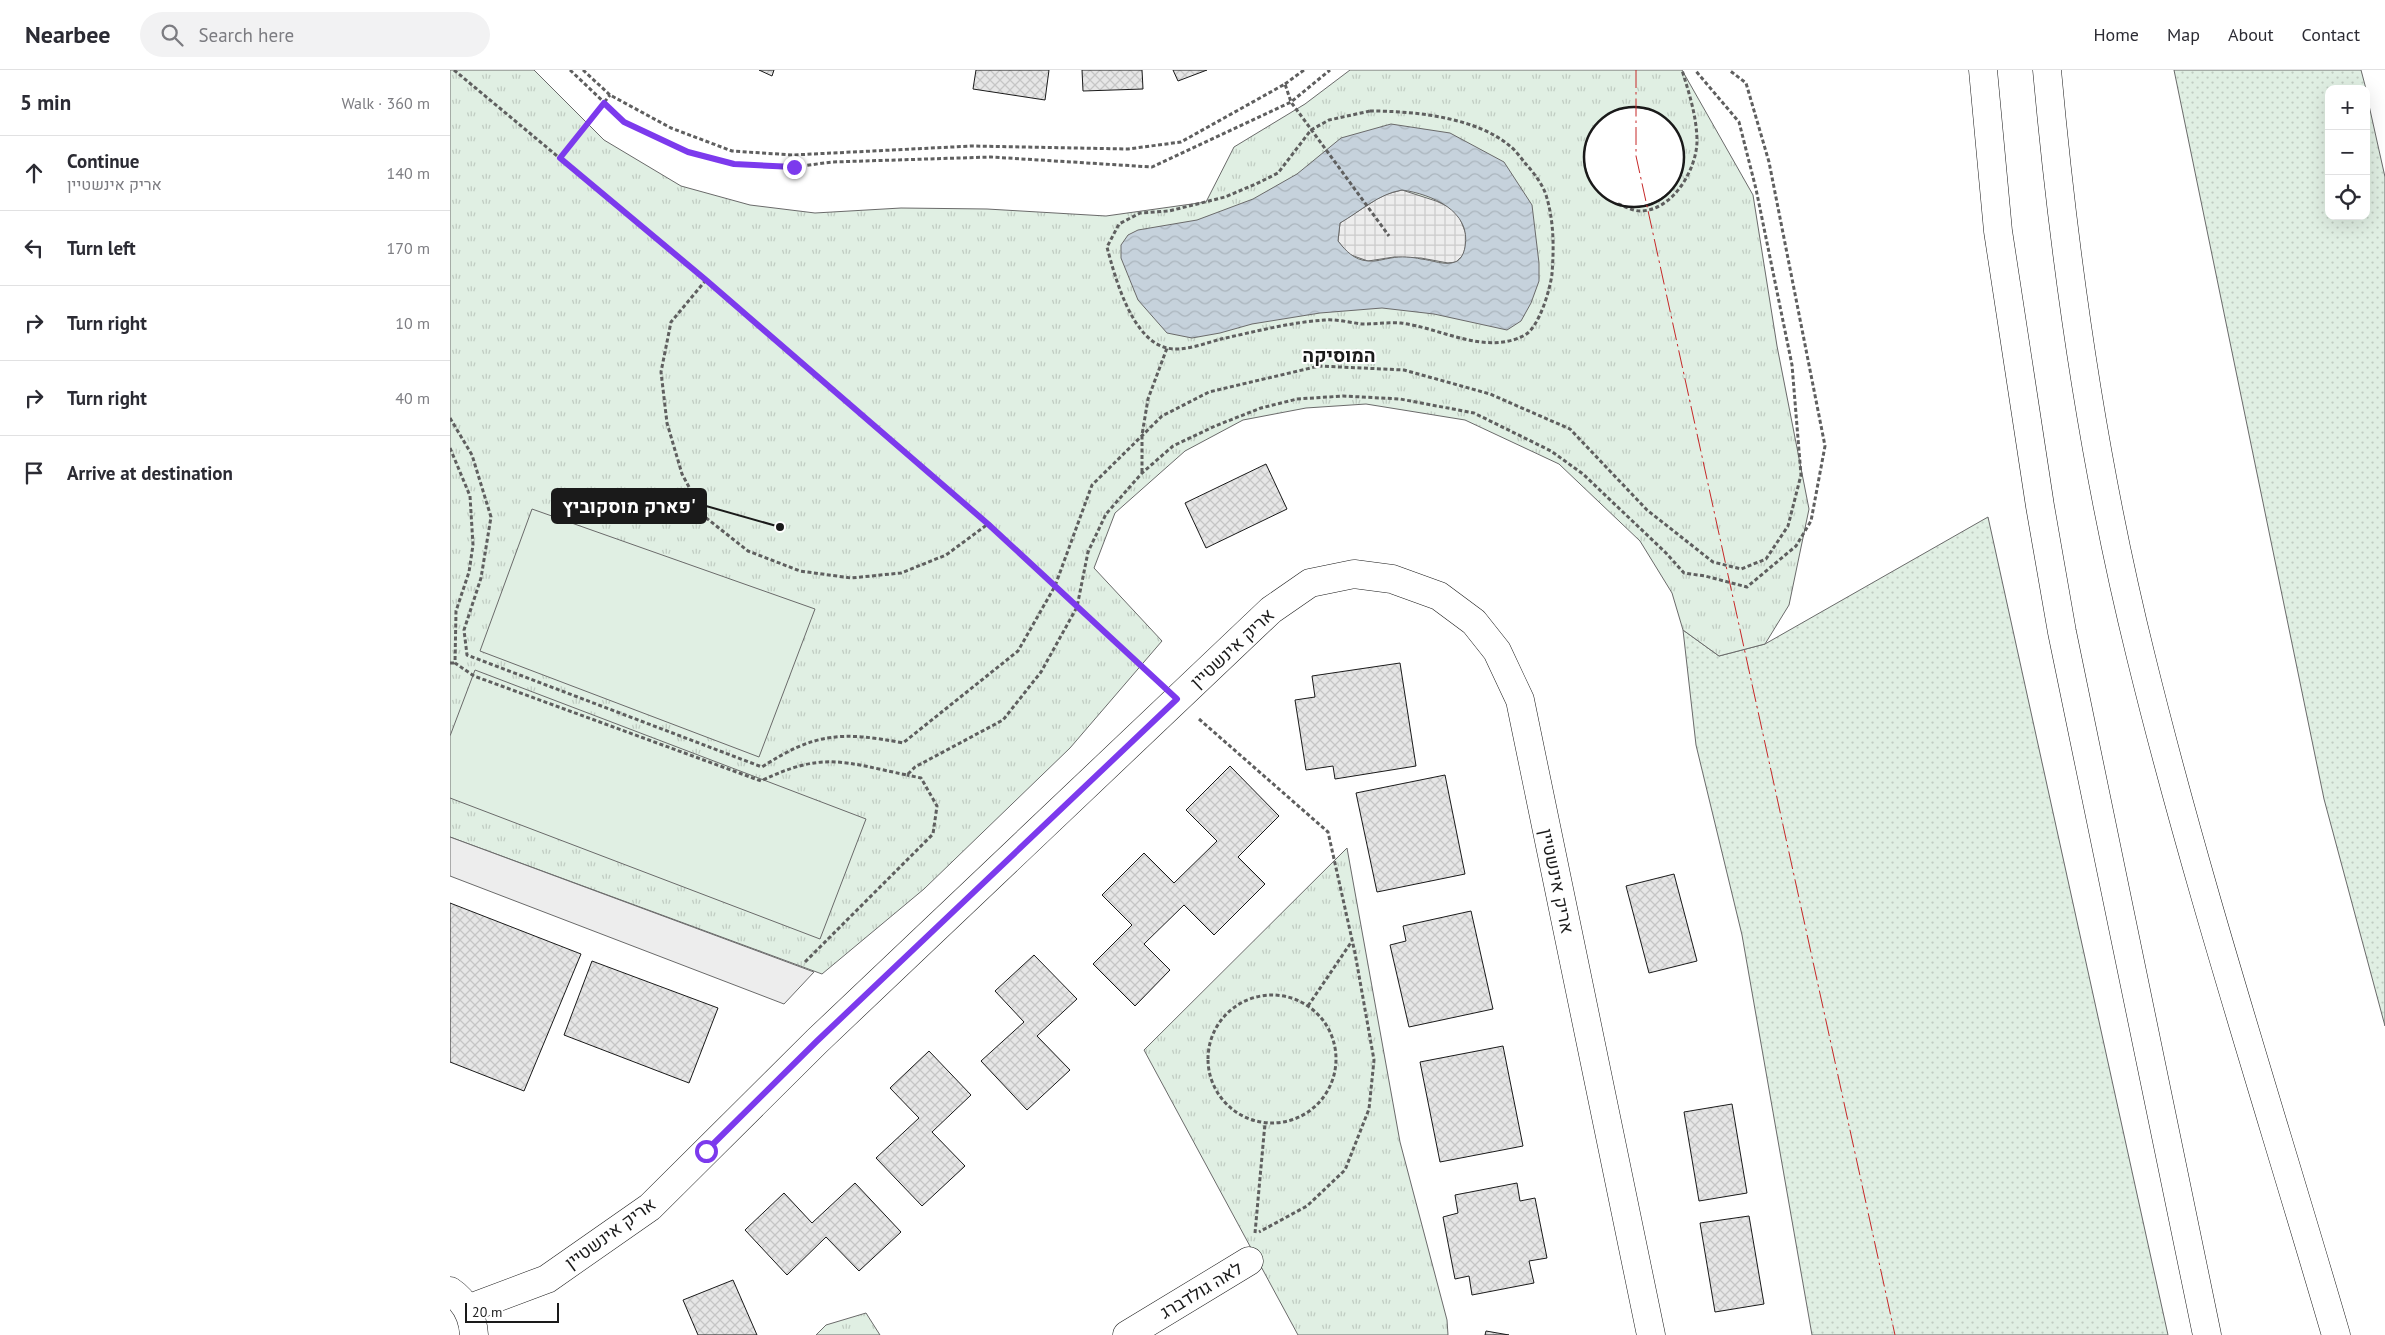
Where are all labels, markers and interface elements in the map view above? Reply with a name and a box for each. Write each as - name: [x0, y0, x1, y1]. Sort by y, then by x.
- search box: [140, 12, 490, 57]
- text: Nearbee: [25, 19, 110, 50]
- icon: search: [158, 21, 186, 49]
- text: Search here: [198, 23, 294, 47]
- text: Home: [2093, 23, 2139, 46]
- text: Map: [2167, 23, 2200, 46]
- text: About: [2228, 23, 2274, 46]
- text: Contact: [2302, 23, 2360, 46]
- map controls: [2325, 85, 2370, 220]
- button: +: [2325, 85, 2370, 130]
- text: 5 min: [20, 89, 71, 116]
- text: Walk · 360 m: [341, 93, 430, 113]
- button: −: [2325, 130, 2370, 175]
- text: Continue: [67, 149, 139, 173]
- route end: [783, 156, 806, 179]
- icon: ahead: [20, 159, 48, 187]
- text: 140 m: [387, 163, 430, 183]
- text: אריק אינשטיין: [67, 174, 162, 194]
- button: locate: [2325, 175, 2370, 220]
- icon: left: [20, 234, 48, 262]
- text: Turn left: [67, 236, 136, 260]
- text: 170 m: [387, 238, 430, 258]
- icon: right: [20, 309, 48, 337]
- text: Turn right: [67, 311, 147, 335]
- text: 10 m: [395, 313, 430, 333]
- district label: המוסיקה: [1302, 343, 1376, 367]
- icon: right: [20, 384, 48, 412]
- text: Turn right: [67, 386, 147, 410]
- text: 40 m: [395, 388, 430, 408]
- icon: arrive: [20, 459, 48, 487]
- text: Arrive at destination: [67, 461, 233, 485]
- callout: פארק מוסקוביץ': [552, 489, 706, 523]
- text: פארק מוסקוביץ': [562, 494, 696, 518]
- street label: אריק אינשטיין: [1185, 603, 1279, 693]
- street label: אריק אינשטיין: [1535, 826, 1579, 936]
- route start: [695, 1140, 718, 1163]
- street label: אריק אינשטיין: [560, 1192, 660, 1274]
- street label: לאה גולדברג: [1155, 1256, 1247, 1324]
- scale bar: [465, 1300, 559, 1323]
- text: 20 m: [472, 1303, 502, 1321]

